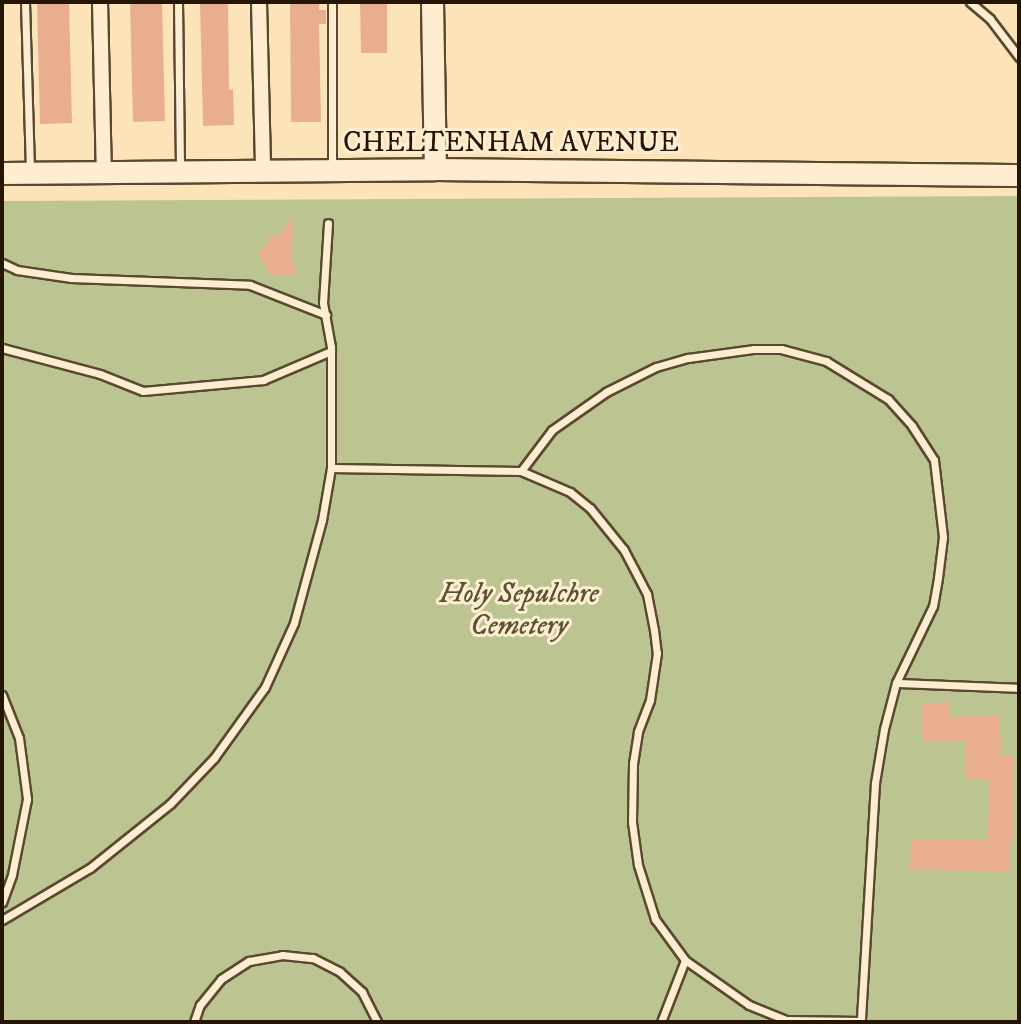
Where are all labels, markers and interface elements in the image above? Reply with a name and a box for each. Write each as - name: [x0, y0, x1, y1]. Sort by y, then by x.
- street label: CHELTENHAM AVENUE: [343, 126, 679, 160]
- park label: Holy Sepulchre Cemetery: [439, 577, 599, 643]

